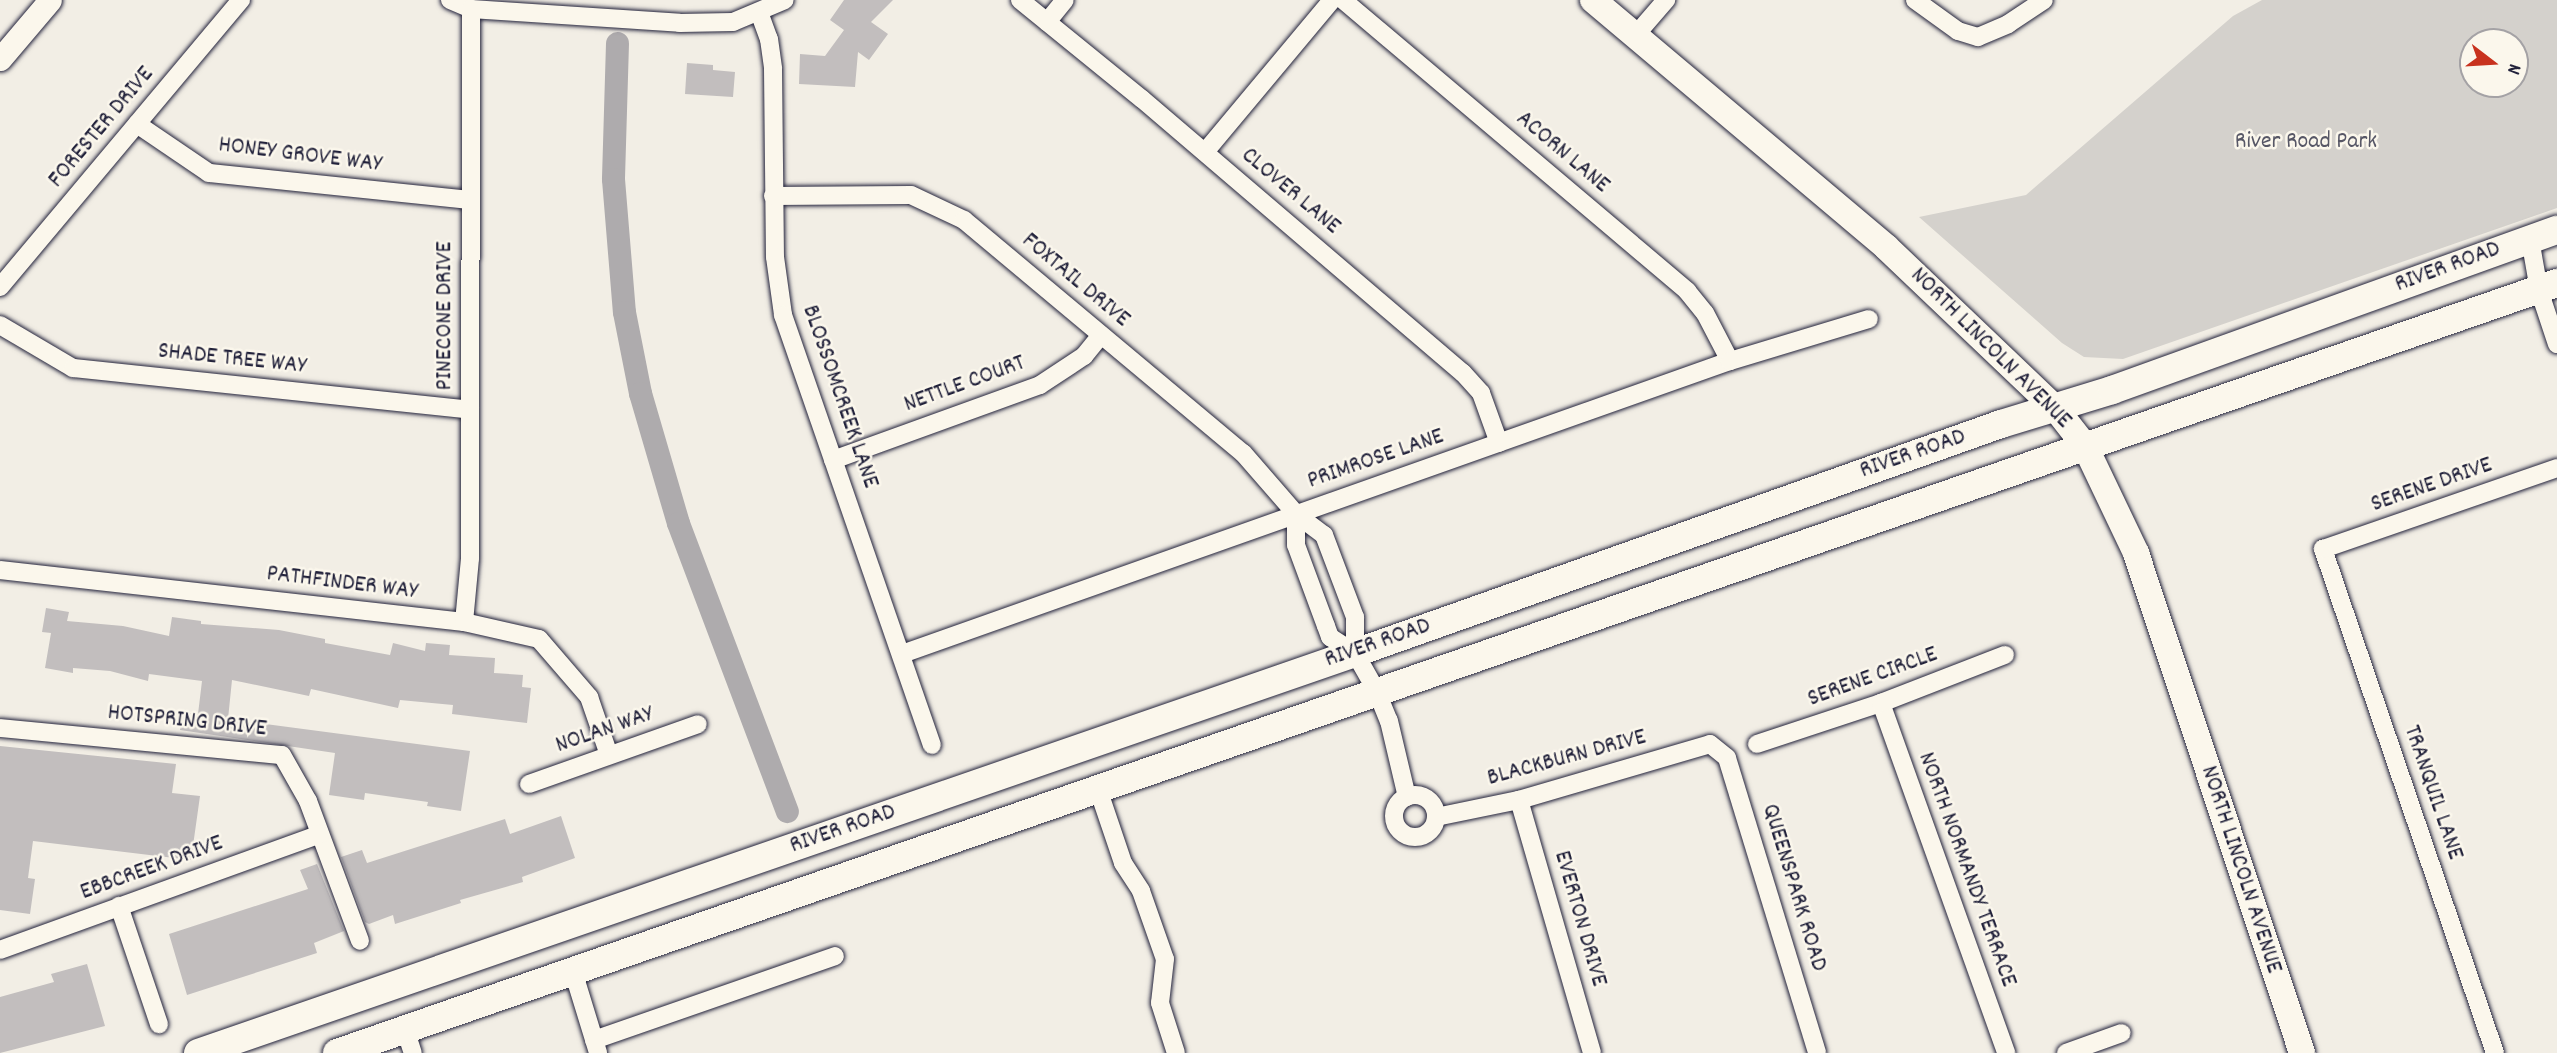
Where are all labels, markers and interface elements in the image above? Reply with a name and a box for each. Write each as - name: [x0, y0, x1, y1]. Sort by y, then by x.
- north arrow: [2459, 28, 2529, 98]
- text: N: [2498, 60, 2527, 77]
- street label: FORESTER DRIVE: [43, 62, 161, 194]
- street label: ACORN LANE: [1509, 106, 1615, 200]
- park label: River Road Park: [2235, 129, 2377, 157]
- street label: HONEY GROVE WAY: [217, 132, 383, 180]
- street label: CLOVER LANE: [1234, 142, 1346, 242]
- street label: FOXTAIL DRIVE: [1015, 227, 1135, 335]
- street label: RIVER ROAD: [2392, 236, 2504, 300]
- street label: PINECONE DRIVE: [432, 242, 460, 390]
- street label: NORTH LINCOLN AVENUE: [1903, 262, 2077, 436]
- street label: BLOSSOMCREEK LANE: [794, 302, 884, 492]
- street label: SHADE TREE WAY: [156, 338, 308, 382]
- street label: NETTLE COURT: [901, 350, 1029, 420]
- street label: PRIMROSE LANE: [1304, 423, 1448, 497]
- street label: RIVER ROAD: [1856, 424, 1970, 486]
- street label: SERENE DRIVE: [2368, 452, 2496, 520]
- street label: PATHFINDER WAY: [265, 560, 419, 608]
- street label: RIVER ROAD: [1321, 613, 1435, 675]
- street label: SERENE CIRCLE: [1804, 641, 1942, 715]
- street label: HOTSPRING DRIVE: [106, 699, 268, 745]
- street label: NOLAN WAY: [552, 701, 658, 761]
- street label: TRANQUIL LANE: [2396, 722, 2468, 864]
- street label: BLACKBURN DRIVE: [1484, 724, 1650, 794]
- street label: NORTH NORMANDY TERRACE: [1910, 749, 2022, 991]
- street label: NORTH LINCOLN AVENUE: [2193, 763, 2287, 977]
- street label: RIVER ROAD: [786, 799, 900, 861]
- street label: QUEENSPARK ROAD: [1754, 801, 1832, 975]
- street label: EBBCREEK DRIVE: [77, 830, 227, 908]
- street label: EVERTON DRIVE: [1546, 848, 1612, 990]

